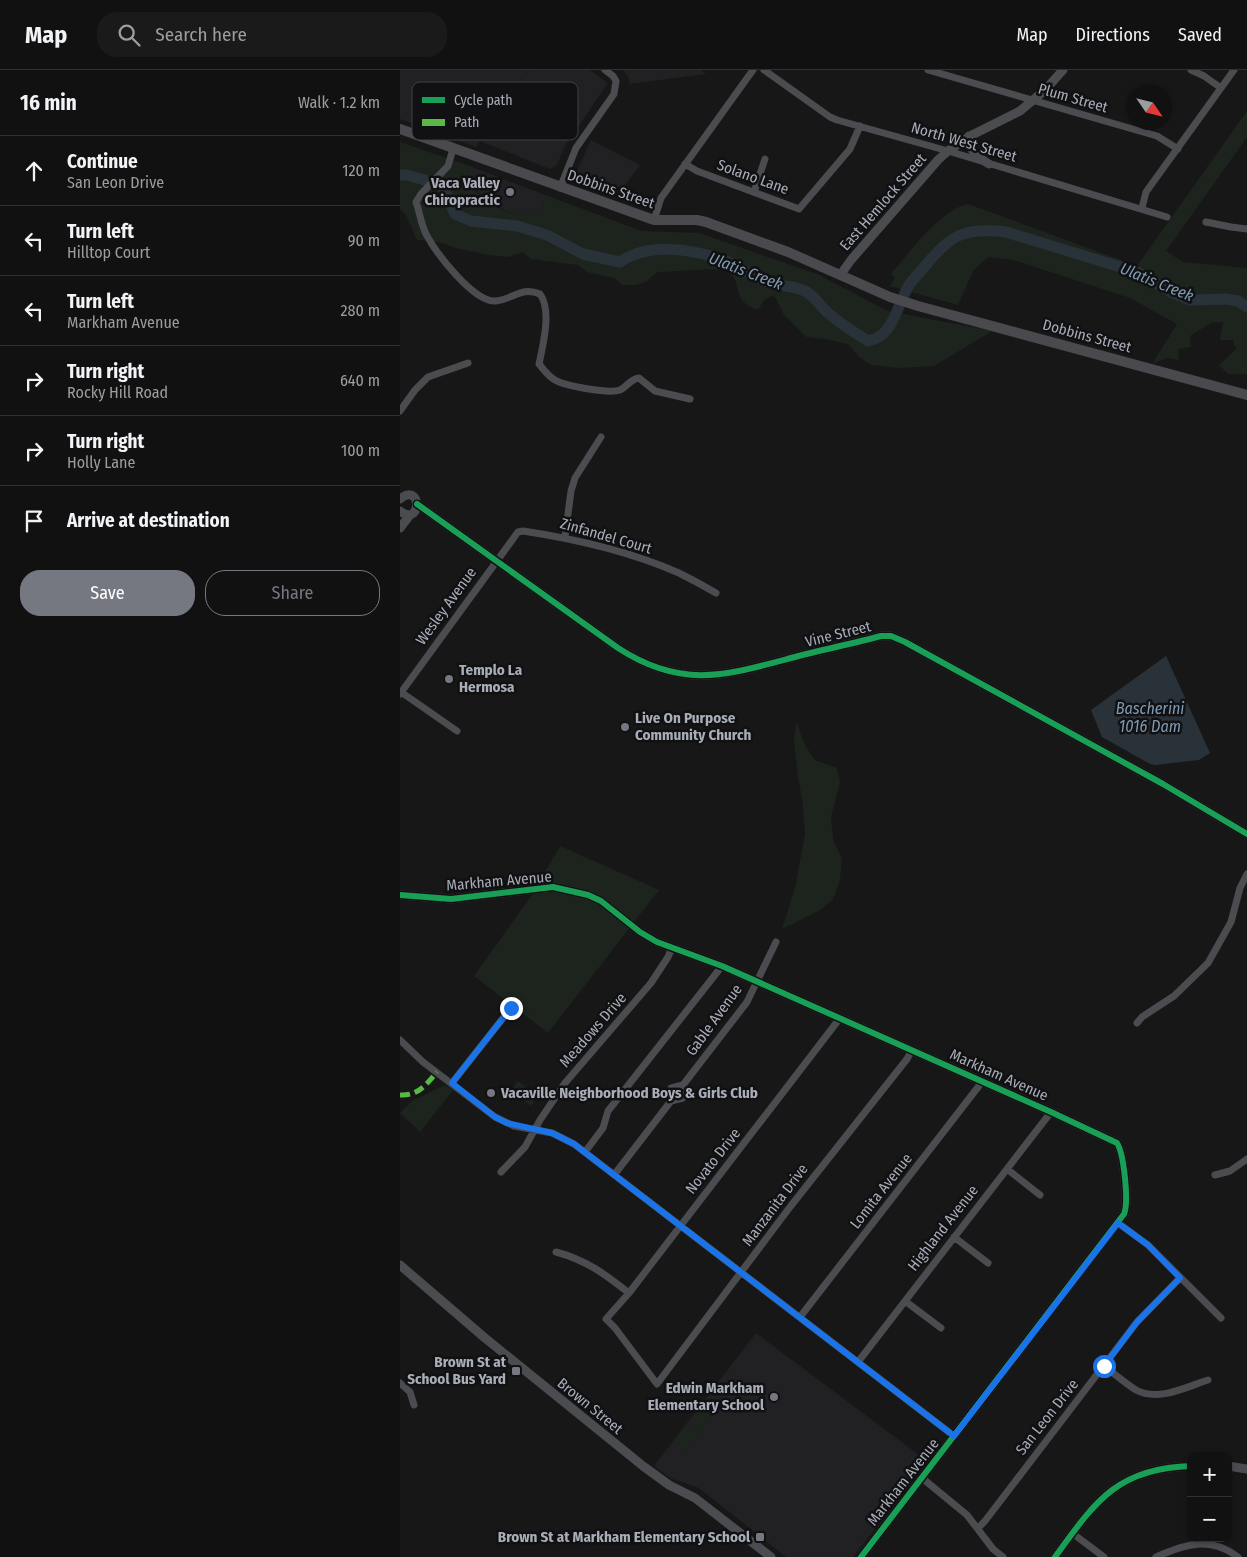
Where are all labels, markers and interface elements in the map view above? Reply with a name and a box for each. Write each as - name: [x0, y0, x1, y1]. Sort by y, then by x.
- search box: [97, 12, 447, 57]
- text: Map: [25, 21, 67, 49]
- icon: search: [115, 21, 143, 49]
- text: Search here: [155, 23, 247, 46]
- text: Map: [1016, 24, 1048, 46]
- text: Directions: [1076, 24, 1150, 46]
- text: Saved: [1178, 24, 1222, 46]
- street label: Plum Street: [1036, 80, 1110, 117]
- legend: [412, 82, 578, 140]
- north arrow: [1127, 85, 1172, 130]
- text: 16 min: [20, 90, 77, 116]
- text: Cycle path: [454, 92, 513, 109]
- text: Walk · 1.2 km: [298, 93, 380, 112]
- text: Path: [454, 114, 479, 131]
- street label: North West Street: [909, 118, 1019, 166]
- text: Continue: [67, 150, 138, 173]
- street label: East Hemlock Street: [836, 150, 930, 254]
- street label: Solano Lane: [715, 156, 791, 198]
- icon: ahead: [20, 157, 48, 185]
- text: 120 m: [342, 161, 380, 180]
- street label: Dobbins Street: [565, 166, 657, 212]
- text: San Leon Drive: [67, 173, 164, 192]
- place label: Vaca Valley Chiropractic: [425, 174, 501, 209]
- marker: Vaca Valley Chiropractic: [504, 186, 516, 198]
- text: Turn left: [67, 220, 134, 243]
- icon: left: [20, 227, 48, 255]
- text: 90 m: [348, 231, 380, 250]
- text: Hilltop Court: [67, 243, 150, 262]
- water label: Ulatis Creek: [706, 248, 786, 294]
- water label: Ulatis Creek: [1118, 259, 1197, 305]
- text: Turn left: [67, 290, 134, 313]
- icon: left: [20, 297, 48, 325]
- text: 280 m: [341, 301, 380, 320]
- text: Markham Avenue: [67, 313, 180, 332]
- street label: Dobbins Street: [1041, 316, 1133, 357]
- text: Turn right: [67, 360, 144, 383]
- icon: right: [20, 367, 48, 395]
- text: 640 m: [340, 371, 380, 390]
- text: Rocky Hill Road: [67, 383, 168, 402]
- text: Turn right: [67, 430, 144, 453]
- icon: right: [20, 437, 48, 465]
- text: 100 m: [341, 441, 380, 460]
- text: Holly Lane: [67, 453, 135, 472]
- icon: arrive: [20, 507, 48, 535]
- text: Arrive at destination: [67, 509, 230, 532]
- street label: Zinfandel Court: [558, 514, 654, 558]
- street label: Wesley Avenue: [412, 564, 480, 648]
- button: Save: [20, 570, 195, 616]
- button: Share: [205, 570, 380, 616]
- street label: Vine Street: [803, 617, 873, 651]
- place label: Templo La Hermosa: [459, 661, 523, 696]
- marker: Templo La Hermosa: [443, 673, 455, 685]
- water label: Bascherini 1016 Dam: [1116, 699, 1184, 736]
- place label: Live On Purpose Community Church: [635, 709, 751, 744]
- marker: Live On Purpose Community Church: [619, 721, 631, 733]
- street label: Markham Avenue: [446, 867, 552, 895]
- street label: Gable Avenue: [682, 981, 746, 1059]
- street label: Meadows Drive: [556, 989, 630, 1071]
- route end: [500, 997, 523, 1020]
- street label: Markham Avenue: [947, 1045, 1051, 1105]
- place label: Vacaville Neighborhood Boys & Girls Club: [500, 1084, 758, 1102]
- marker: Vacaville Neighborhood Boys & Girls Club: [485, 1087, 497, 1099]
- street label: Novato Drive: [682, 1124, 744, 1198]
- street label: Lomita Avenue: [846, 1150, 916, 1232]
- street label: Manzanita Drive: [738, 1160, 812, 1250]
- street label: Highland Avenue: [904, 1182, 982, 1274]
- place label: Brown St at School Bus Yard: [407, 1353, 507, 1388]
- route start: [1093, 1355, 1116, 1378]
- marker: Brown St at School Bus Yard: [510, 1365, 522, 1377]
- street label: Brown Street: [554, 1374, 626, 1438]
- street label: San Leon Drive: [1012, 1376, 1082, 1458]
- place label: Edwin Markham Elementary School: [648, 1379, 765, 1414]
- marker: Edwin Markham Elementary School: [768, 1391, 780, 1403]
- street label: Markham Avenue: [863, 1435, 943, 1529]
- map controls: [1187, 1452, 1232, 1542]
- button: +: [1187, 1452, 1232, 1497]
- button: −: [1187, 1497, 1232, 1542]
- place label: Brown St at Markham Elementary School: [498, 1528, 751, 1546]
- marker: Brown St at Markham Elementary School: [754, 1531, 766, 1543]

